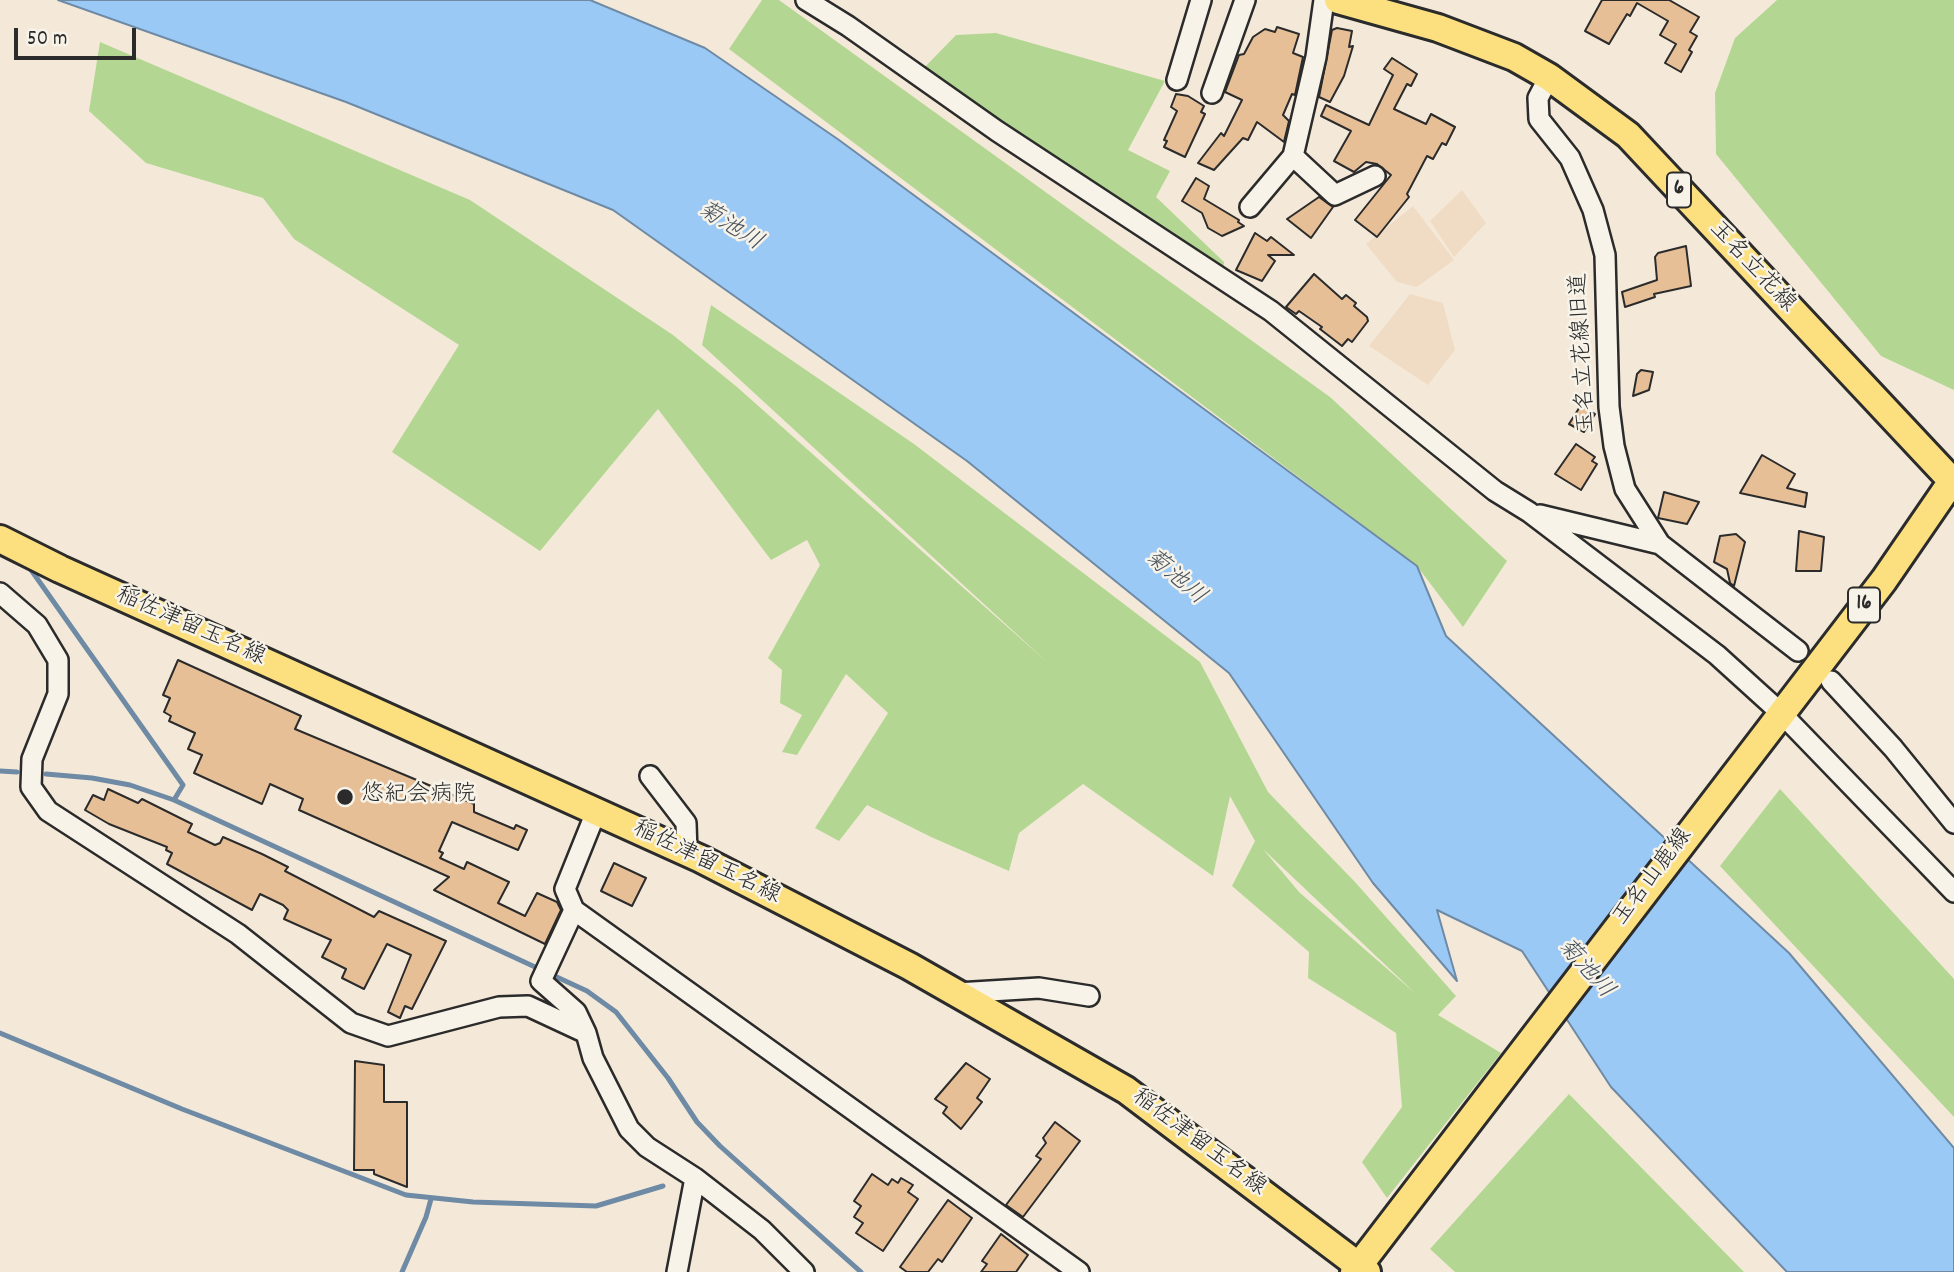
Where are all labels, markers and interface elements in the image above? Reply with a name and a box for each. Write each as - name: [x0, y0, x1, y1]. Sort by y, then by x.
- scale bar: [18, 14, 140, 58]
- text: 50 m: [27, 25, 67, 55]
- road number: 6: [1667, 172, 1691, 208]
- water label: 菊池川: [691, 197, 767, 259]
- street label: 玉名立花線: [1702, 217, 1800, 319]
- street label: 玉名立花線旧道: [1567, 272, 1603, 434]
- water label: 菊池川: [1137, 545, 1211, 613]
- street label: 稲佐津留玉名線: [111, 583, 269, 673]
- road number: 16: [1848, 588, 1880, 622]
- place label: 悠紀会病院: [361, 783, 476, 811]
- marker: 悠紀会病院: [335, 787, 355, 807]
- street label: 稲佐津留玉名線: [628, 816, 784, 912]
- street label: 玉名山鹿線: [1608, 824, 1700, 932]
- water label: 菊池川: [1549, 934, 1619, 1006]
- street label: 稲佐津留玉名線: [1125, 1085, 1271, 1203]

